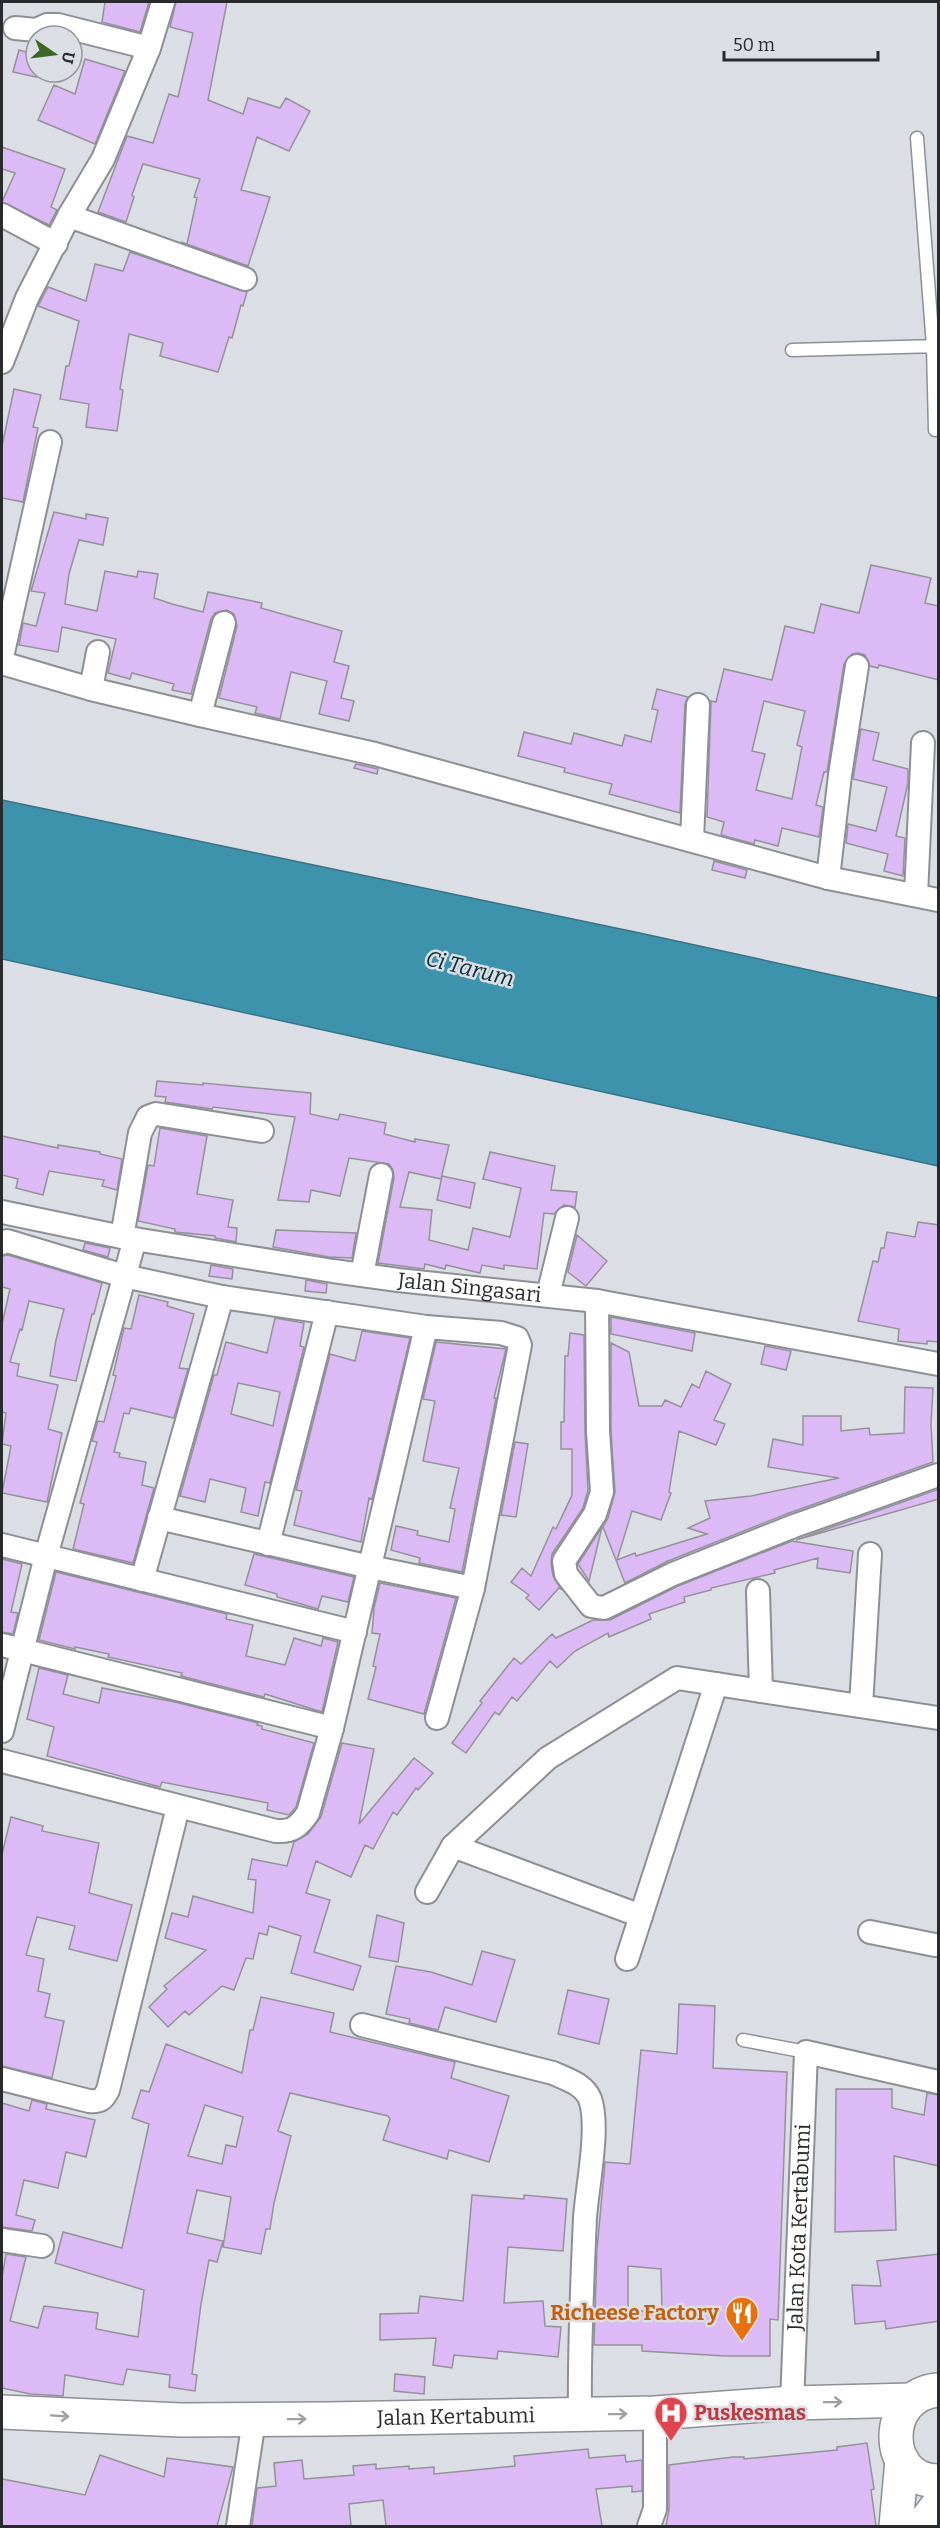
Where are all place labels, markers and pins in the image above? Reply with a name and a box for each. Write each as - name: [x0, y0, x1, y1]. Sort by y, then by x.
- restaurant icon: Richeese Factory: [724, 2295, 760, 2342]
- place label: Richeese Factory: [550, 2300, 719, 2326]
- hospital icon: Puskesmas: [653, 2395, 689, 2442]
- place label: Puskesmas: [694, 2400, 806, 2426]

